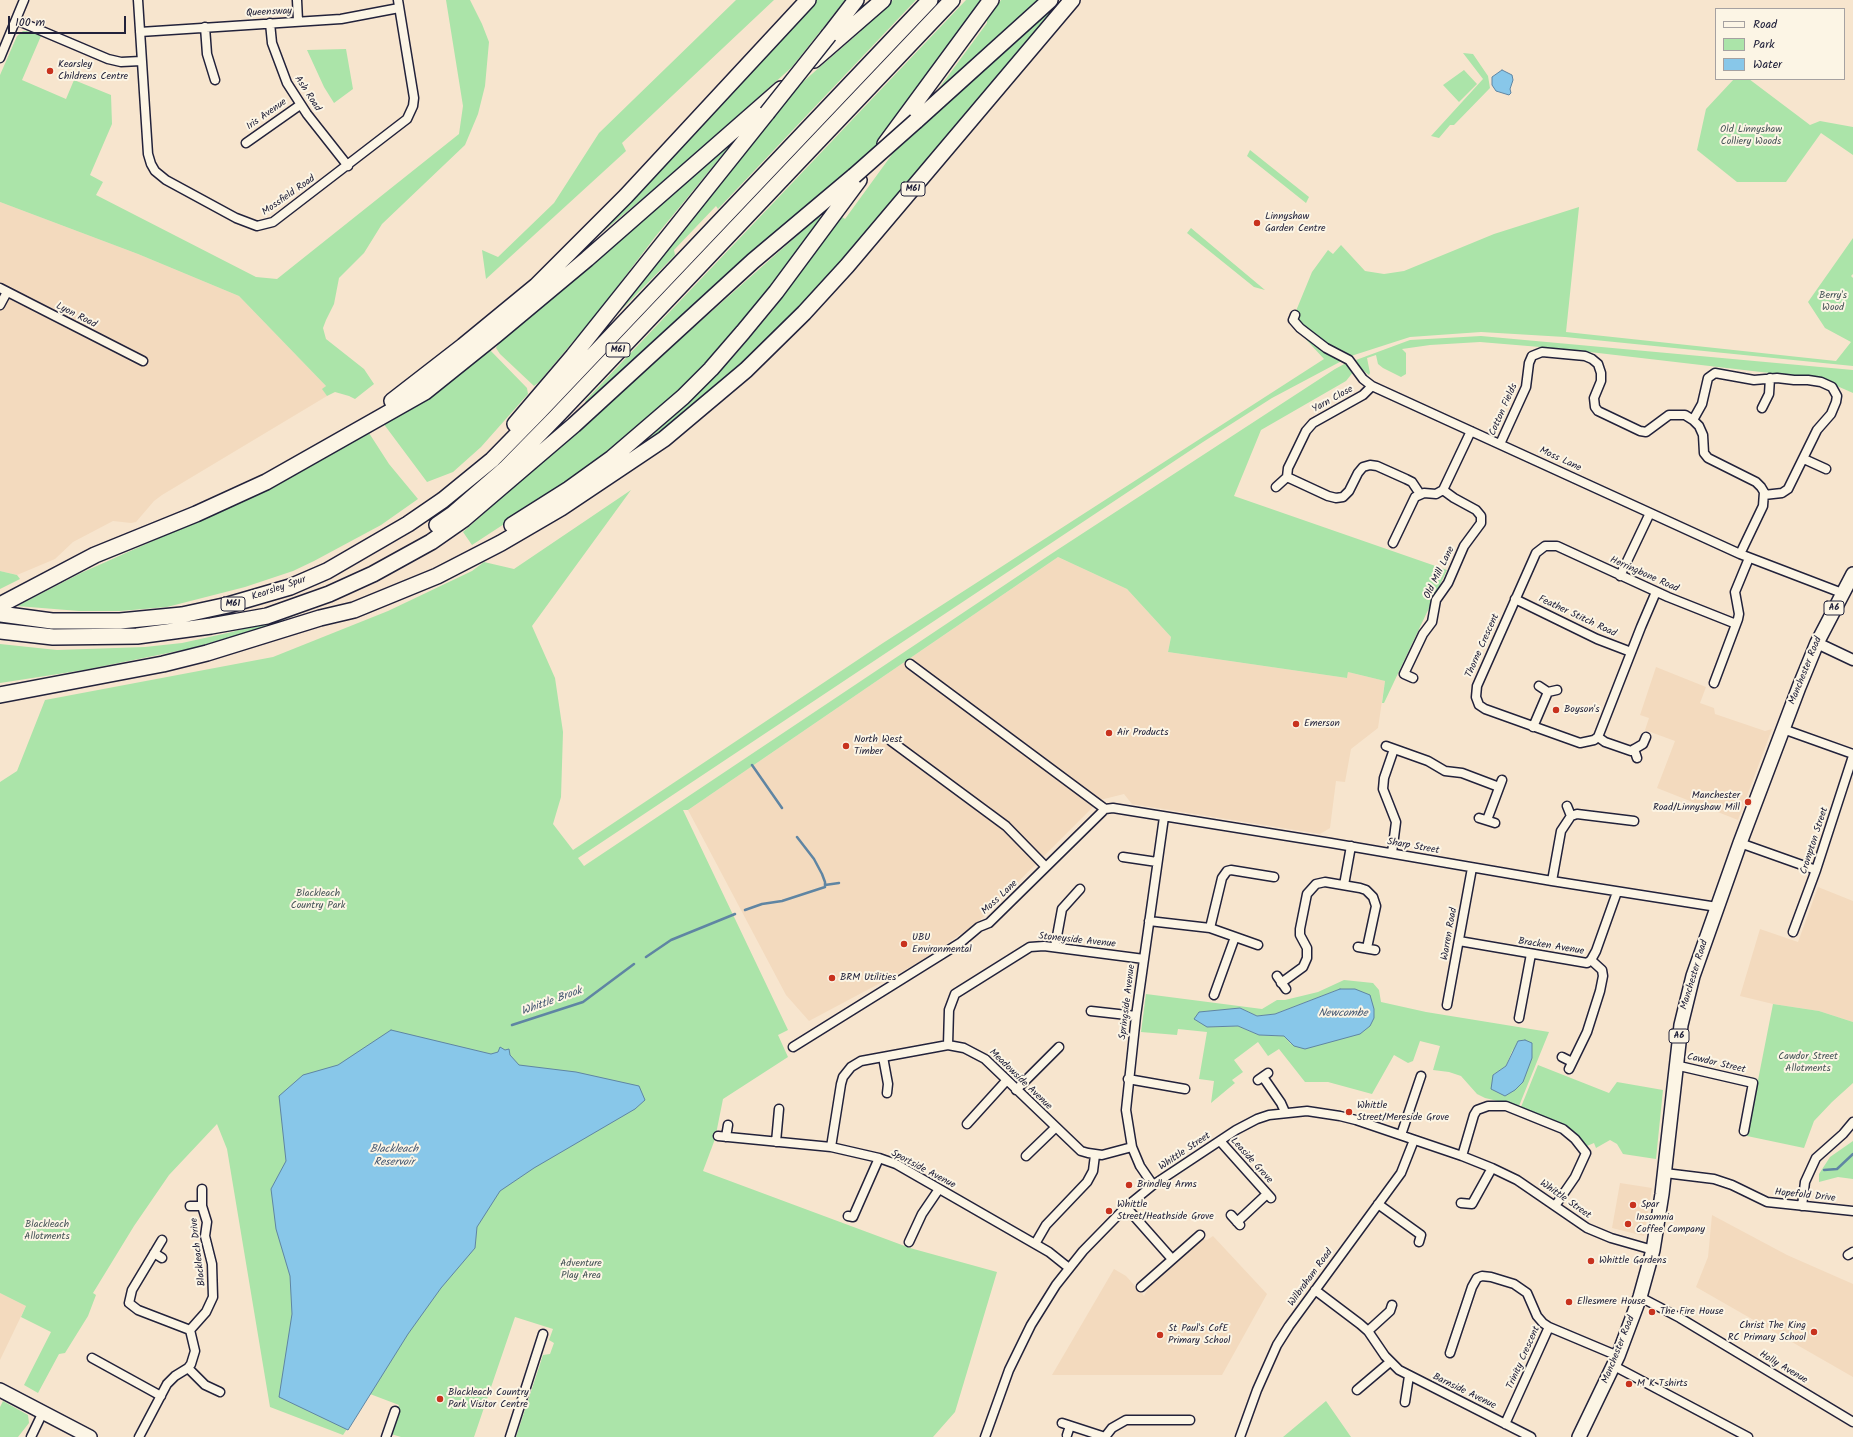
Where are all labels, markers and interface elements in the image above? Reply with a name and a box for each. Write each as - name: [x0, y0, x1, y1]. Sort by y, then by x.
- street label: Queensway: [246, 6, 292, 20]
- scale bar: [10, 8, 128, 34]
- legend: [1715, 8, 1845, 80]
- text: 100 m: [15, 13, 45, 32]
- text: Road: [1753, 15, 1777, 34]
- text: Park: [1753, 35, 1775, 54]
- text: Water: [1753, 55, 1782, 74]
- place label: Kearsley Childrens Centre: [58, 59, 128, 82]
- marker: Kearsley Childrens Centre: [45, 66, 55, 76]
- street label: Ash Road: [291, 74, 323, 114]
- street label: Iris Avenue: [245, 97, 289, 133]
- park label: Old Linnyshaw Colliery Woods: [1720, 124, 1782, 148]
- street label: Mossfield Road: [260, 173, 318, 219]
- road number: M61: [901, 182, 925, 196]
- place label: Linnyshaw Garden Centre: [1265, 211, 1325, 234]
- marker: Linnyshaw Garden Centre: [1252, 218, 1262, 228]
- park label: Berry's Wood: [1819, 290, 1847, 314]
- street label: Lyon Road: [54, 301, 98, 331]
- road number: M61: [606, 343, 630, 357]
- street label: Cotton Fields: [1487, 382, 1521, 438]
- street label: Yarn Close: [1310, 384, 1356, 416]
- street label: Moss Lane: [1537, 445, 1583, 475]
- street label: Old Mill Lane: [1422, 545, 1458, 601]
- street label: Herringbone Road: [1608, 554, 1680, 596]
- street label: Kearsley Spur: [250, 574, 308, 604]
- street label: Feather Stitch Road: [1536, 594, 1618, 640]
- road number: M61: [221, 597, 245, 611]
- road number: A6: [1824, 601, 1844, 615]
- street label: Thorne Crescent: [1464, 612, 1502, 680]
- street label: Manchester Road: [1787, 635, 1825, 707]
- place label: Boyson's: [1564, 704, 1599, 716]
- marker: Boyson's: [1551, 705, 1561, 715]
- place label: Emerson: [1304, 718, 1340, 730]
- marker: Emerson: [1291, 719, 1301, 729]
- place label: Air Products: [1117, 727, 1168, 739]
- marker: Air Products: [1104, 728, 1114, 738]
- place label: North West Timber: [854, 734, 902, 758]
- marker: North West Timber: [841, 741, 851, 751]
- place label: Manchester Road/Linnyshaw Mill: [1653, 790, 1740, 814]
- marker: Manchester Road/Linnyshaw Mill: [1743, 797, 1753, 807]
- street label: Crompton Street: [1799, 806, 1831, 876]
- street label: Sharp Street: [1386, 837, 1440, 857]
- street label: Moss Lane: [979, 878, 1021, 918]
- park label: Blackleach Country Park: [291, 888, 345, 912]
- street label: Warren Road: [1439, 907, 1461, 961]
- street label: Stoneyside Avenue: [1038, 931, 1116, 951]
- place label: UBU Environmental: [912, 932, 972, 956]
- street label: Bracken Avenue: [1517, 936, 1585, 958]
- marker: UBU Environmental: [899, 939, 909, 949]
- street label: Manchester Road: [1679, 939, 1711, 1011]
- street label: Springside Avenue: [1117, 964, 1139, 1040]
- place label: BRM Utilities: [840, 972, 896, 984]
- marker: BRM Utilities: [827, 973, 837, 983]
- water label: Whittle Brook: [520, 985, 584, 1019]
- water label: Newcombe: [1318, 1007, 1368, 1021]
- road number: A6: [1669, 1029, 1689, 1043]
- street label: Meadowside Avenue: [986, 1047, 1054, 1113]
- street label: Cawdor Street: [1686, 1051, 1746, 1077]
- park label: Cawdor Street Allotments: [1778, 1051, 1838, 1074]
- place label: Whittle Street/Mereside Grove: [1357, 1100, 1449, 1124]
- marker: Whittle Street/Mereside Grove: [1344, 1107, 1354, 1117]
- street label: Whittle Street: [1157, 1130, 1213, 1174]
- street label: Leaside Grove: [1227, 1136, 1275, 1186]
- water label: Blackleach Reservoir: [370, 1143, 418, 1169]
- street label: Sportside Avenue: [889, 1148, 957, 1192]
- street label: Whittle Street: [1537, 1178, 1593, 1222]
- place label: Brindley Arms: [1137, 1179, 1197, 1191]
- marker: Brindley Arms: [1124, 1180, 1134, 1190]
- street label: Hopefold Drive: [1774, 1187, 1836, 1205]
- place label: Whittle Street/Heathside Grove: [1117, 1199, 1214, 1222]
- place label: Spar: [1641, 1199, 1659, 1211]
- marker: Spar: [1628, 1200, 1638, 1210]
- marker: Whittle Street/Heathside Grove: [1104, 1206, 1114, 1216]
- place label: Insomnia Coffee Company: [1636, 1212, 1705, 1236]
- street label: Blackleach Drive: [189, 1217, 209, 1287]
- park label: Blackleach Allotments: [24, 1219, 70, 1242]
- marker: Insomnia Coffee Company: [1623, 1219, 1633, 1229]
- street label: Wilbraham Road: [1286, 1247, 1336, 1309]
- place label: Whittle Gardens: [1599, 1255, 1666, 1267]
- marker: Whittle Gardens: [1586, 1256, 1596, 1266]
- park label: Adventure Play Area: [560, 1258, 602, 1282]
- place label: Ellesmere House: [1577, 1296, 1646, 1308]
- marker: Ellesmere House: [1564, 1297, 1574, 1307]
- place label: The Fire House: [1660, 1306, 1723, 1318]
- marker: The Fire House: [1647, 1307, 1657, 1317]
- street label: Manchester Road: [1600, 1314, 1638, 1386]
- place label: Christ The King RC Primary School: [1728, 1320, 1806, 1344]
- place label: St Paul's CofE Primary School: [1168, 1323, 1230, 1346]
- street label: Trinity Crescent: [1505, 1325, 1543, 1391]
- marker: Christ The King RC Primary School: [1809, 1327, 1819, 1337]
- marker: St Paul's CofE Primary School: [1155, 1330, 1165, 1340]
- street label: Holly Avenue: [1757, 1349, 1809, 1387]
- street label: Barnside Avenue: [1430, 1371, 1498, 1413]
- place label: M K Tshirts: [1637, 1378, 1688, 1390]
- marker: M K Tshirts: [1624, 1379, 1634, 1389]
- place label: Blackleach Country Park Visitor Centre: [448, 1387, 529, 1410]
- marker: Blackleach Country Park Visitor Centre: [435, 1394, 445, 1404]

